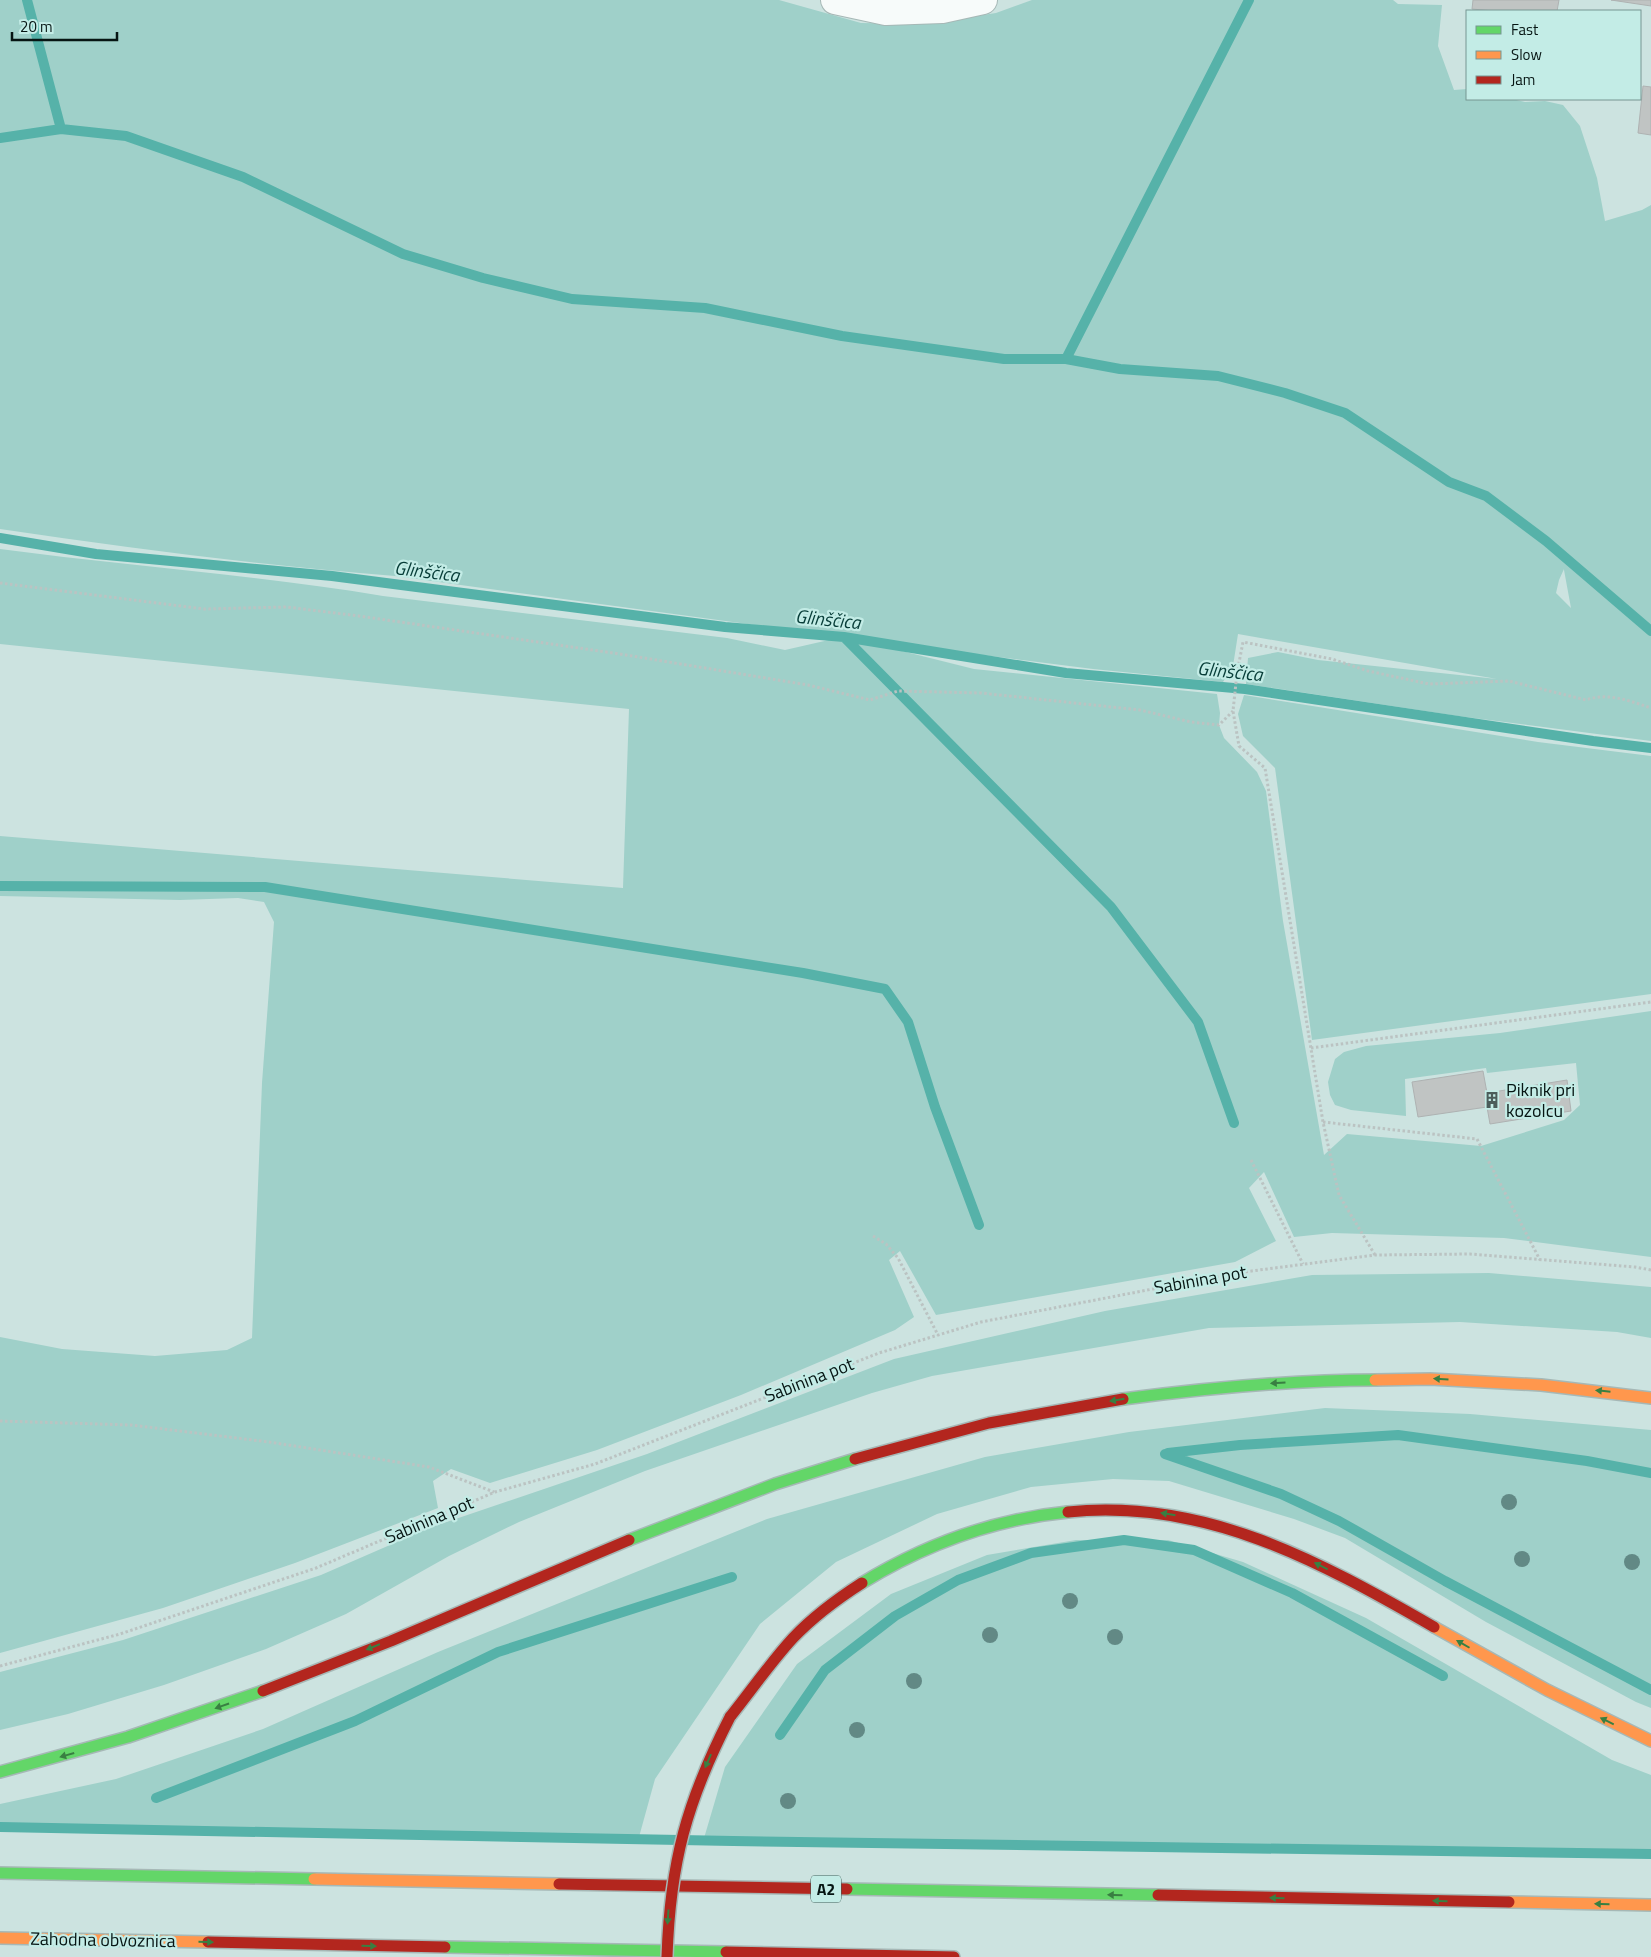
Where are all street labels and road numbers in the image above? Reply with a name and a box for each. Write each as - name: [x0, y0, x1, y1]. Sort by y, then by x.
- street label: Sabinina pot: [1151, 1258, 1249, 1301]
- street label: Sabinina pot: [760, 1350, 858, 1409]
- street label: Sabinina pot: [380, 1489, 478, 1550]
- road number: A2: [811, 1876, 841, 1902]
- street label: Zahodna obvoznica: [30, 1925, 176, 1954]

